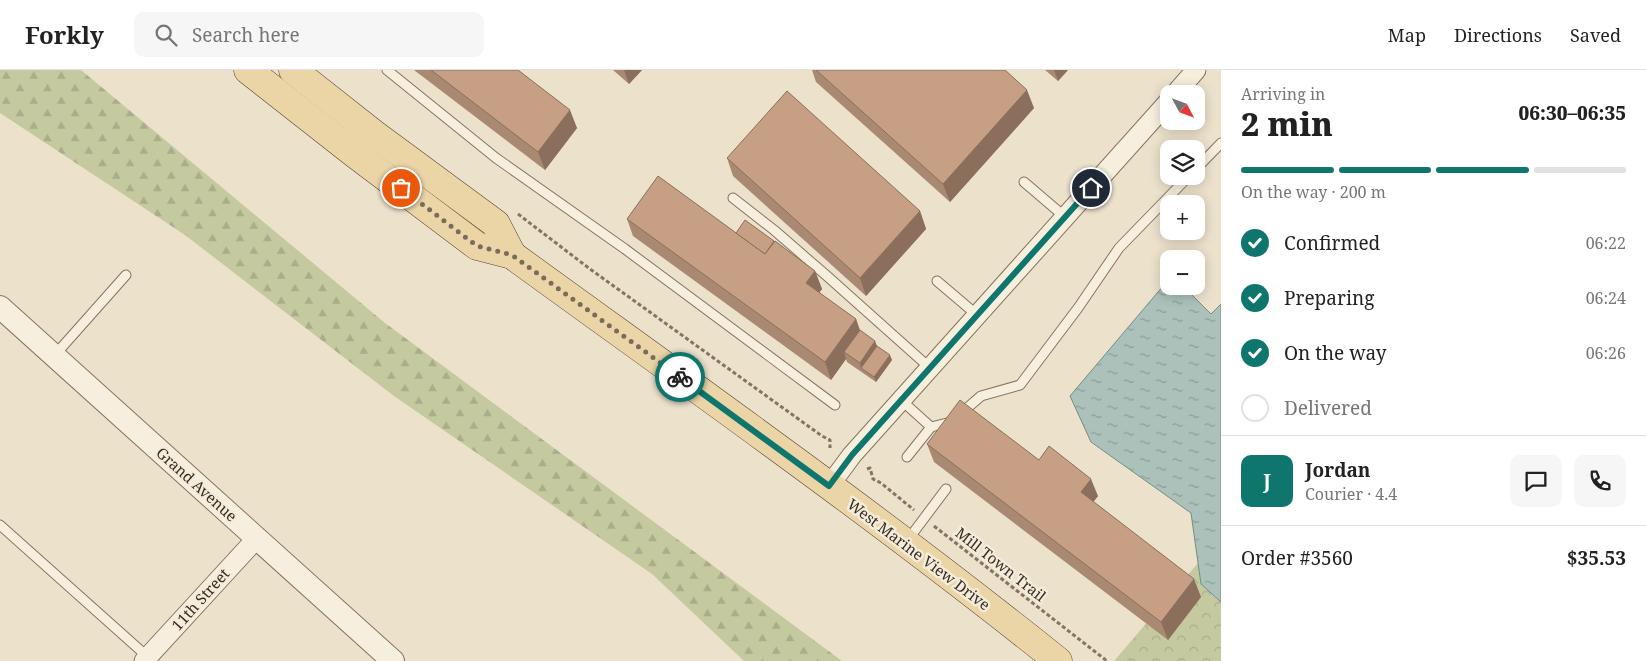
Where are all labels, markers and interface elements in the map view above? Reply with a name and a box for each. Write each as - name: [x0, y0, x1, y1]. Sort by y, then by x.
- search box: [134, 12, 484, 57]
- text: Forkly: [25, 18, 104, 51]
- icon: search: [152, 21, 180, 49]
- text: Search here: [192, 22, 300, 48]
- text: Map: [1388, 23, 1426, 47]
- text: Directions: [1454, 23, 1542, 47]
- text: Saved: [1570, 23, 1621, 47]
- text: Arriving in: [1241, 83, 1325, 105]
- north arrow: [1160, 85, 1205, 130]
- map controls: [1160, 85, 1205, 295]
- text: 06:30–06:35: [1518, 100, 1626, 126]
- text: 2 min: [1241, 102, 1333, 145]
- button: layers: [1160, 140, 1205, 185]
- pin: [380, 167, 422, 209]
- pin: [1070, 167, 1112, 209]
- icon: bag: [387, 174, 415, 202]
- icon: home: [1077, 174, 1105, 202]
- text: On the way · 200 m: [1241, 181, 1386, 203]
- button: +: [1160, 195, 1205, 240]
- icon: check: [1241, 229, 1269, 257]
- text: Confirmed: [1284, 230, 1380, 256]
- text: 06:22: [1586, 232, 1626, 254]
- button: −: [1160, 250, 1205, 295]
- icon: check: [1241, 284, 1269, 312]
- text: Preparing: [1284, 285, 1374, 311]
- text: 06:24: [1586, 287, 1626, 309]
- icon: check: [1241, 339, 1269, 367]
- text: On the way: [1284, 340, 1387, 366]
- text: 06:26: [1586, 342, 1626, 364]
- courier: [655, 352, 705, 402]
- icon: bike: [666, 363, 694, 391]
- text: Delivered: [1284, 395, 1372, 421]
- street label: Grand Avenue: [152, 442, 242, 526]
- button: chat: [1510, 455, 1562, 507]
- button: phone: [1574, 455, 1626, 507]
- text: Jordan: [1305, 457, 1371, 483]
- text: J: [1263, 468, 1271, 494]
- text: Courier · 4.4: [1305, 483, 1397, 505]
- street label: West Marine View Drive: [843, 494, 995, 614]
- street label: Mill Town Trail: [952, 522, 1051, 606]
- text: Order #3560: [1241, 545, 1353, 571]
- text: $35.53: [1567, 545, 1626, 571]
- street label: 11th Street: [167, 564, 233, 634]

